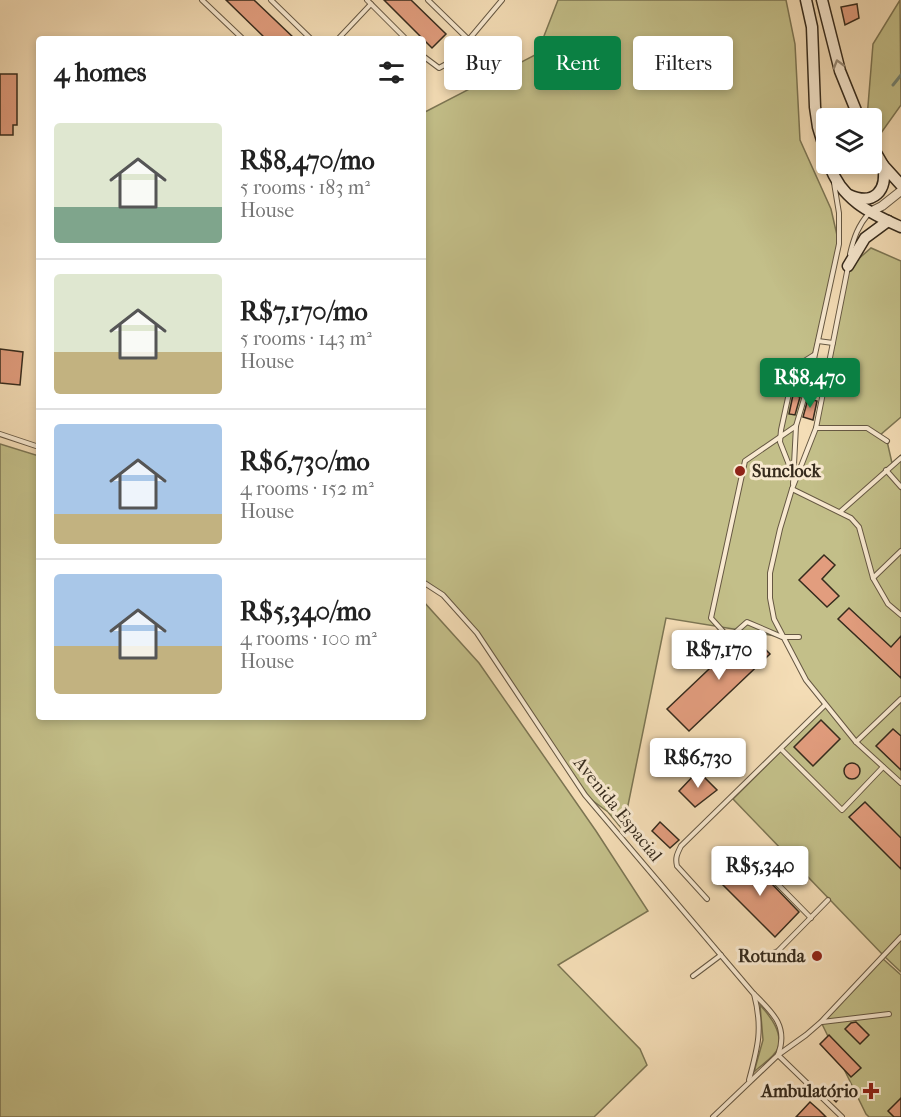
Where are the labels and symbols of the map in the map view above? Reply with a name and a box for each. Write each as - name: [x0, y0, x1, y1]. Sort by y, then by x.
- one-way arrow: [833, 59, 845, 70]
- pin: R$8,470: [755, 358, 865, 409]
- place label: Sunclock: [752, 461, 822, 482]
- marker: Sunclock: [733, 464, 747, 478]
- pin: R$7,170: [664, 630, 774, 681]
- pin: R$6,730: [643, 738, 753, 789]
- street label: Avenida Espacial: [568, 752, 666, 866]
- pin: R$5,340: [705, 846, 815, 897]
- place label: Rotunda: [738, 946, 806, 967]
- marker: Rotunda: [810, 949, 824, 963]
- place label: Ambulatório: [760, 1081, 858, 1102]
- marker: Ambulatório: [862, 1082, 880, 1100]

